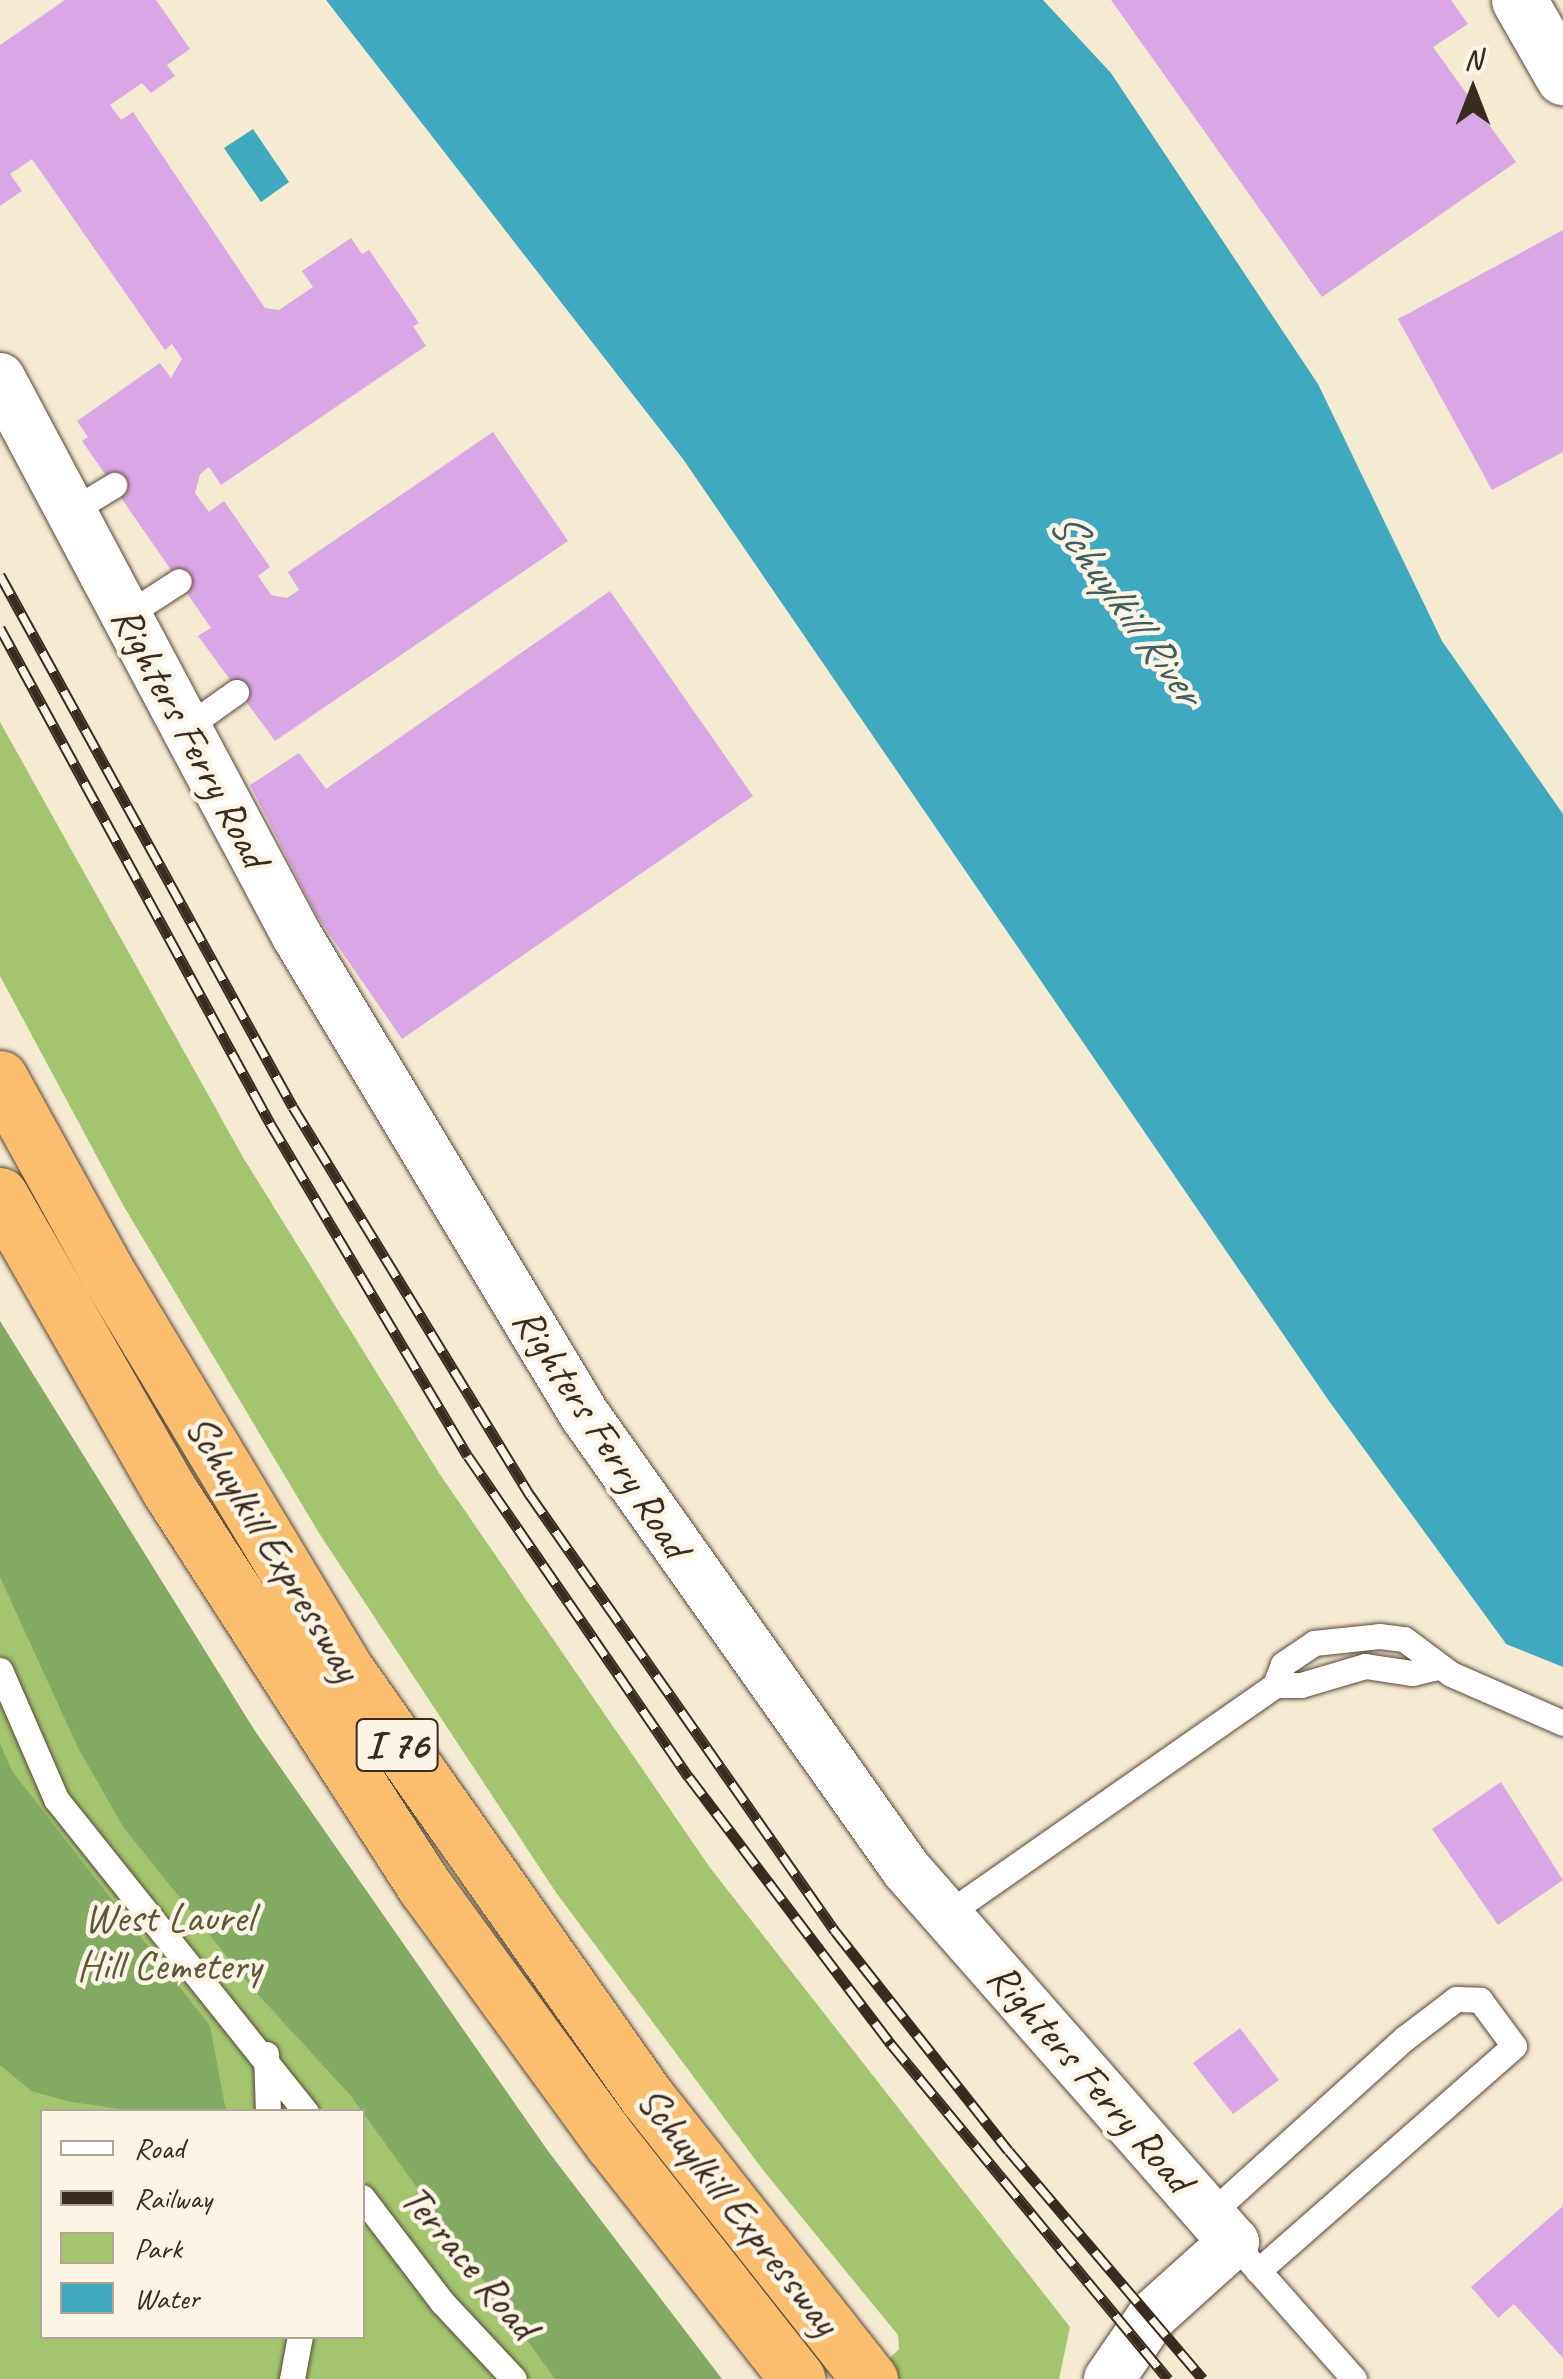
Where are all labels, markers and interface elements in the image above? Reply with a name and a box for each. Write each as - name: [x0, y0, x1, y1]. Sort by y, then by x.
- north arrow: [1423, 40, 1523, 140]
- text: N: [1464, 42, 1482, 77]
- water label: Schuylkill River: [1038, 499, 1214, 715]
- street label: Righters Ferry Road: [100, 598, 280, 876]
- street label: Righters Ferry Road: [501, 1298, 701, 1568]
- street label: Schuylkill Expressway: [174, 1406, 372, 1690]
- road number: I 76: [354, 1710, 440, 1780]
- park label: West Laurel Hill Cemetery: [77, 1893, 261, 1992]
- street label: Righters Ferry Road: [976, 1953, 1204, 2203]
- street label: Schuylkill Expressway: [625, 2077, 851, 2345]
- legend: [40, 2109, 365, 2339]
- text: Road: [134, 2129, 184, 2167]
- street label: Terrace Road: [390, 2175, 548, 2349]
- text: Railway: [134, 2179, 212, 2217]
- text: Park: [134, 2229, 182, 2267]
- text: Water: [134, 2279, 199, 2317]

